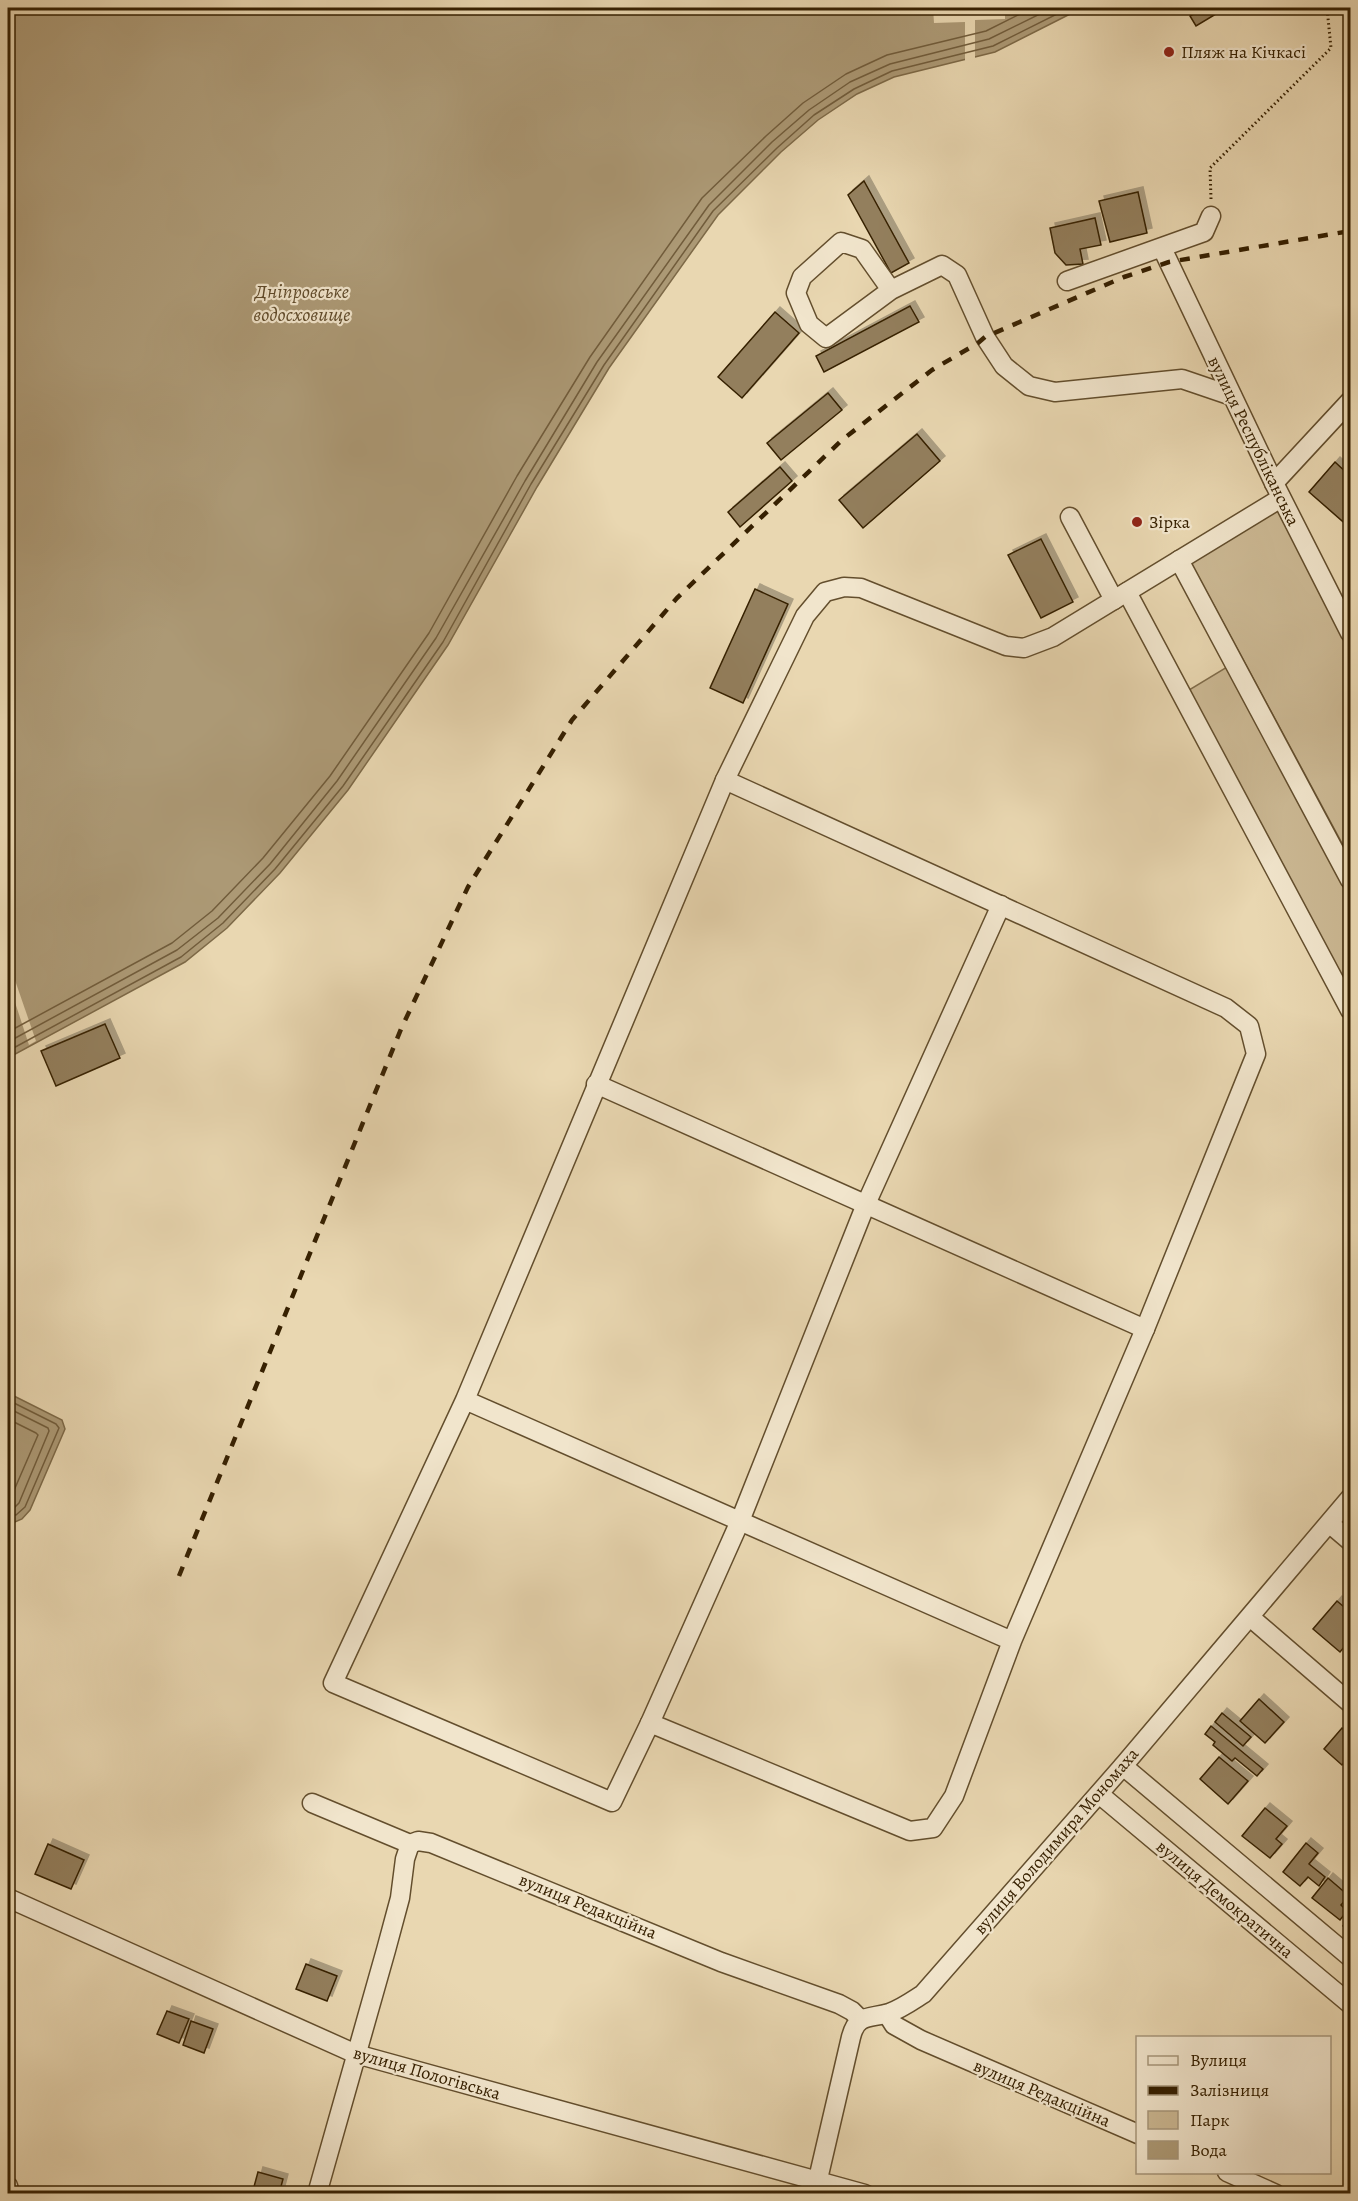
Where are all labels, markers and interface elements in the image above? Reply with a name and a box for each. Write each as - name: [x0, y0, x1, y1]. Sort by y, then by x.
- place label: Пляж на Кічкасі: [1181, 40, 1306, 64]
- marker: Пляж на Кічкасі: [1162, 45, 1176, 59]
- water label: Дніпровське водосховище: [253, 278, 350, 328]
- street label: вулиця Республіканська: [1202, 352, 1306, 531]
- place label: Зірка: [1149, 510, 1191, 534]
- marker: Зірка: [1130, 515, 1144, 529]
- street label: вулиця Володимира Мономаха: [968, 1742, 1144, 1940]
- street label: вулиця Демократична: [1151, 1834, 1299, 1964]
- street label: вулиця Редакційна: [516, 1867, 661, 1945]
- legend: [1136, 2036, 1331, 2174]
- street label: вулиця Пологівська: [351, 2040, 504, 2106]
- text: Вулиця: [1190, 2048, 1247, 2072]
- street label: вулиця Редакційна: [970, 2053, 1115, 2133]
- text: Залізниця: [1190, 2078, 1269, 2102]
- text: Парк: [1190, 2108, 1230, 2132]
- text: Вода: [1190, 2138, 1228, 2162]

